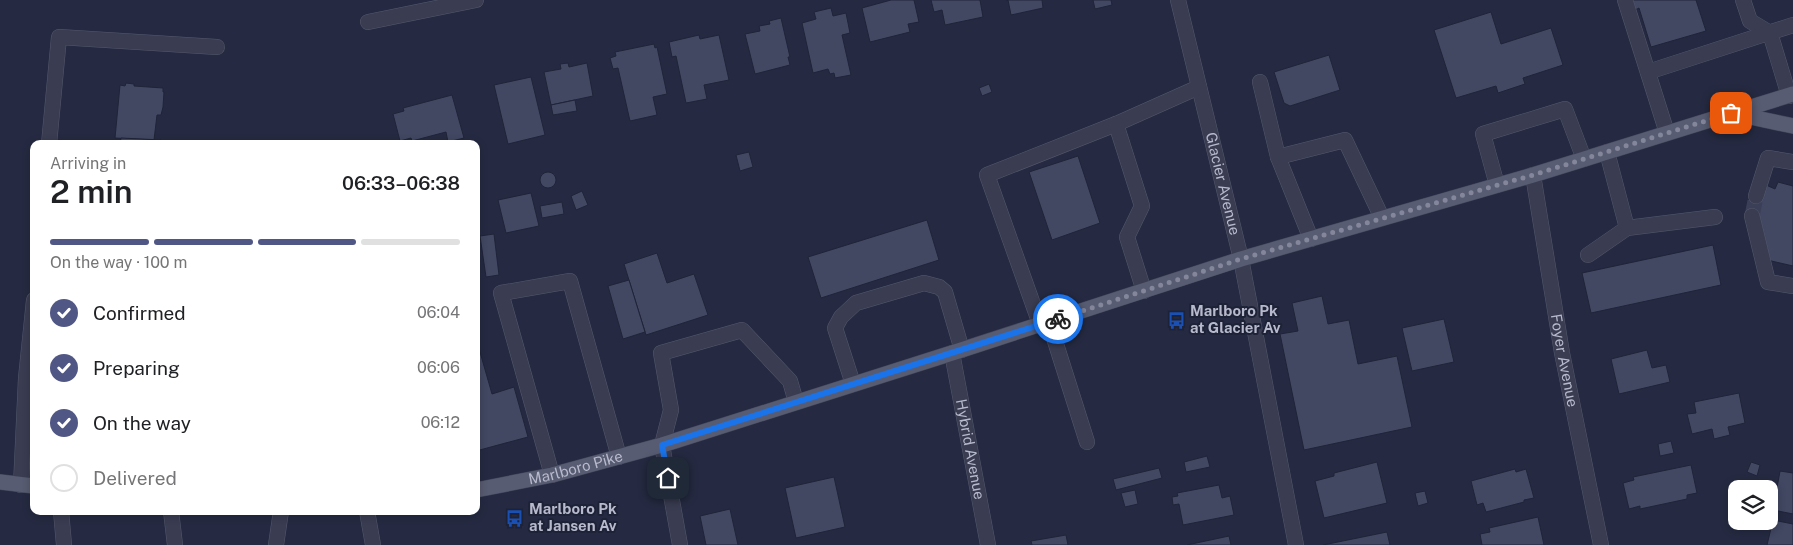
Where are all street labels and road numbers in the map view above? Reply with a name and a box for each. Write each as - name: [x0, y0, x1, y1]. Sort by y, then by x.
- street label: Glacier Avenue: [1202, 130, 1244, 237]
- street label: Foyer Avenue: [1548, 312, 1582, 408]
- street label: Hybrid Avenue: [953, 397, 988, 501]
- street label: Marlboro Pike: [527, 447, 625, 487]

